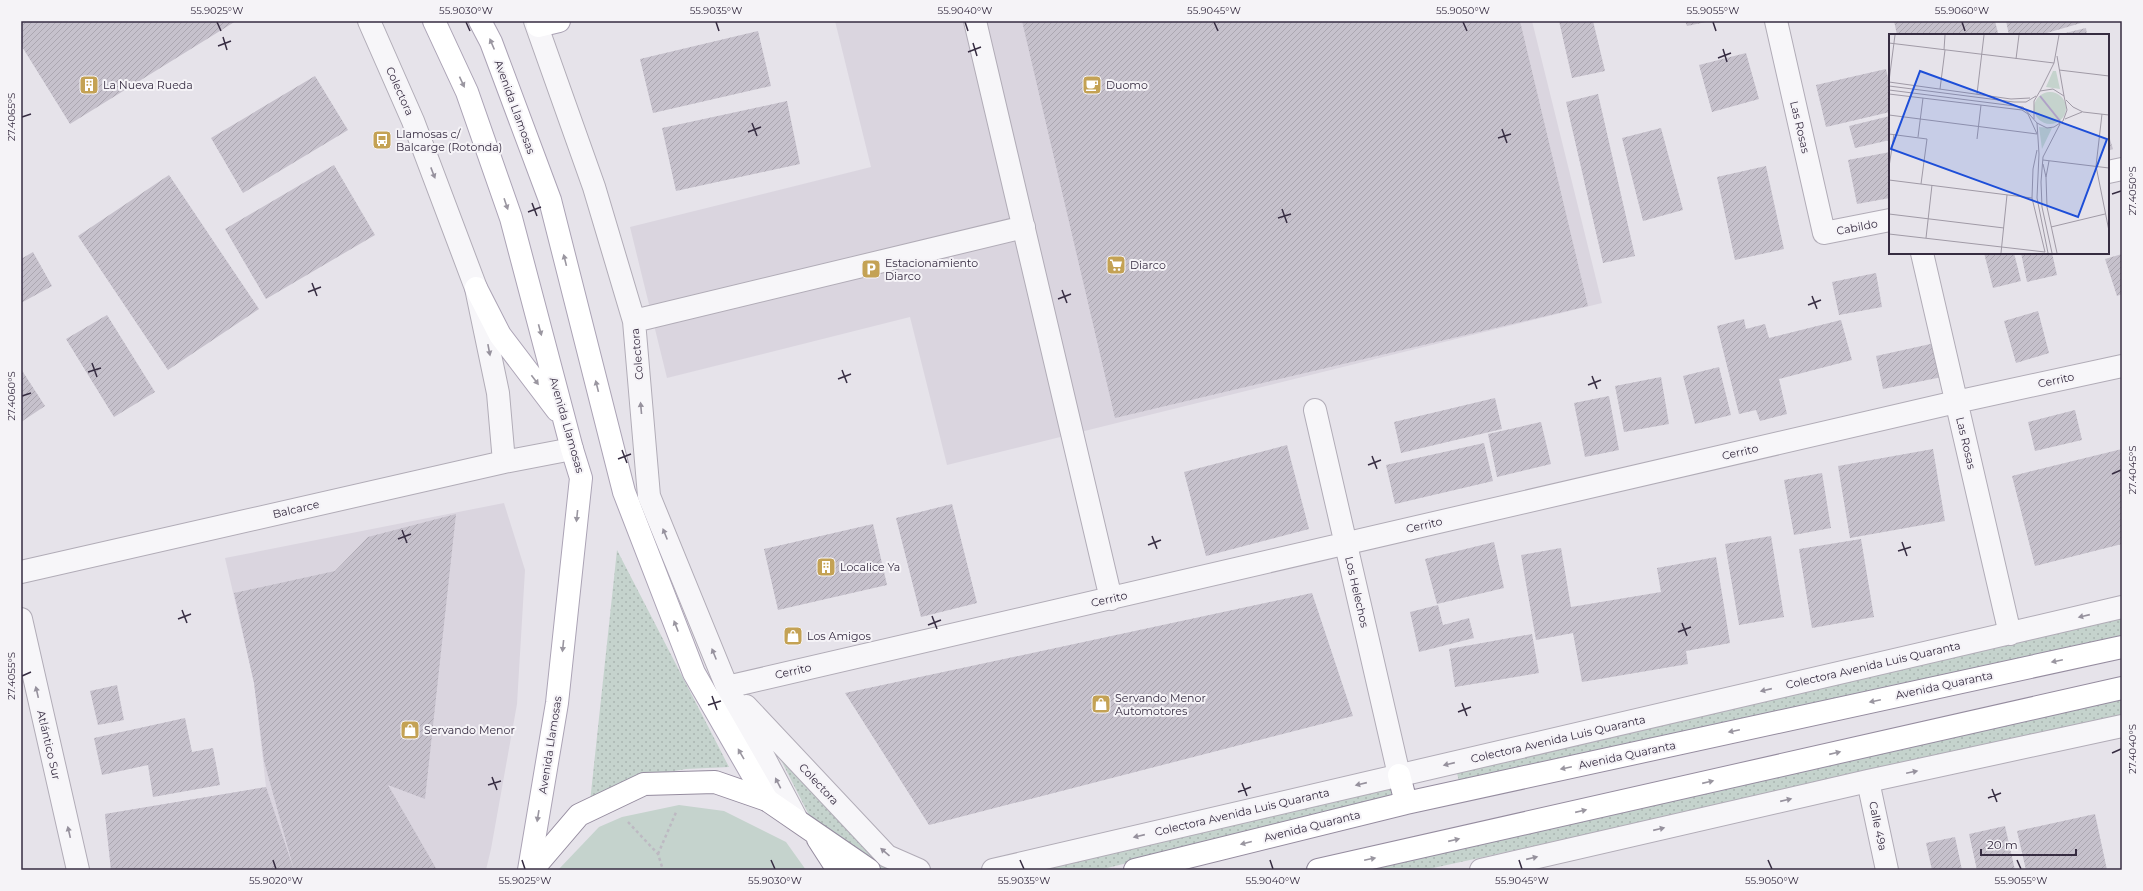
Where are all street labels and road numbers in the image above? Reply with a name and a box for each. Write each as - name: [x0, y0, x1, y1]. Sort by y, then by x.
- street label: Avenida Llamosas: [491, 58, 539, 156]
- street label: Colectora: [383, 64, 417, 118]
- street label: Las Rosas: [1787, 99, 1813, 155]
- street label: Cabildo: [1835, 216, 1879, 238]
- street label: Colectora: [628, 328, 646, 380]
- street label: Cerrito: [2037, 369, 2076, 391]
- street label: Avenida Llamosas: [547, 375, 588, 475]
- street label: Las Rosas: [1953, 415, 1979, 471]
- street label: Cerrito: [1720, 441, 1760, 463]
- street label: Balcarce: [271, 497, 321, 521]
- street label: Cerrito: [1404, 514, 1444, 536]
- street label: Los Helechos: [1342, 555, 1372, 630]
- street label: Cerrito: [1089, 588, 1129, 610]
- street label: Colectora Avenida Luis Quaranta: [1784, 638, 1962, 692]
- street label: Cerrito: [773, 660, 813, 682]
- street label: Avenida Quaranta: [1894, 668, 1994, 702]
- street label: Avenida Llamosas: [535, 694, 565, 795]
- street label: Atlántico Sur: [34, 709, 64, 781]
- street label: Colectora Avenida Luis Quaranta: [1469, 712, 1647, 766]
- street label: Avenida Quaranta: [1577, 738, 1677, 772]
- street label: Colectora: [796, 760, 842, 808]
- street label: Colectora Avenida Luis Quaranta: [1153, 785, 1331, 839]
- street label: Calle 49a: [1866, 800, 1890, 852]
- street label: Avenida Quaranta: [1262, 807, 1362, 845]

